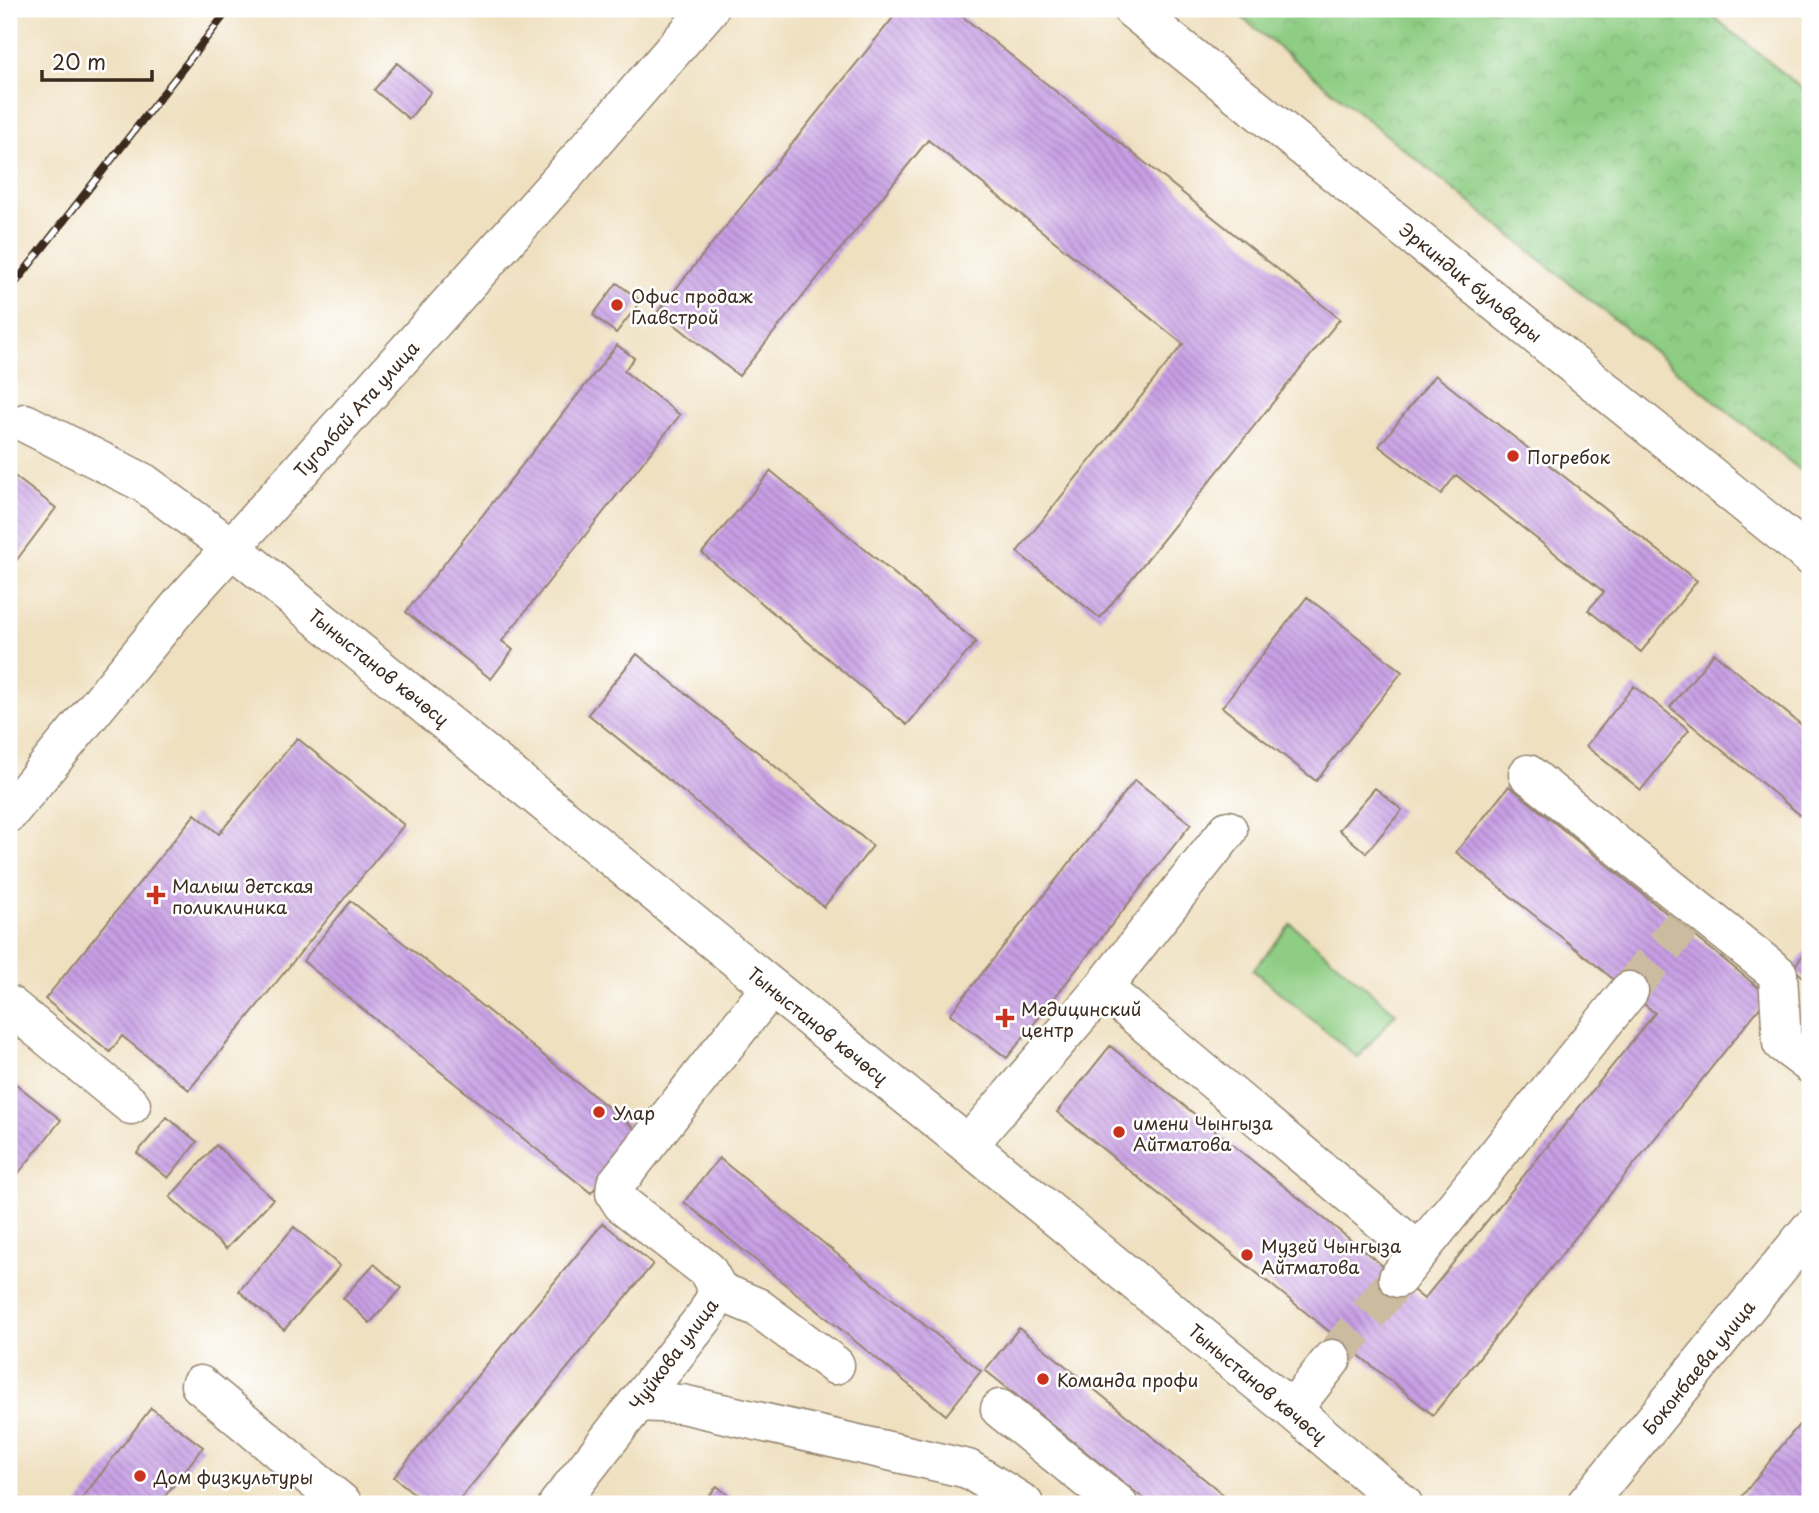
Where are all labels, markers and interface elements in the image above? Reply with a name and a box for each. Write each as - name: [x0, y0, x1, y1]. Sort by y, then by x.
- scale bar: [42, 38, 152, 82]
- text: 20 m: [52, 45, 106, 77]
- street label: Эркиндик бульвары: [1394, 216, 1548, 348]
- place label: Офис продаж Главстрой: [631, 282, 754, 330]
- marker: Офис продаж Главстрой: [609, 297, 625, 313]
- street label: Туголбай Ата улица: [287, 334, 425, 483]
- place label: Погребок: [1527, 443, 1610, 470]
- marker: Погребок: [1505, 448, 1521, 464]
- street label: Тыныстанов көчөсү: [303, 602, 455, 732]
- place label: Малыш детская поликлиника: [172, 872, 314, 920]
- marker: Малыш детская поликлиника: [146, 885, 166, 905]
- street label: Тыныстанов көчөсү: [742, 960, 894, 1090]
- place label: Медицинский центр: [1021, 995, 1141, 1043]
- marker: Медицинский центр: [995, 1008, 1015, 1028]
- place label: Улар: [613, 1099, 655, 1126]
- marker: Улар: [591, 1104, 607, 1120]
- place label: имени Чынгыза Айтматова: [1133, 1109, 1273, 1157]
- marker: имени Чынгыза Айтматова: [1111, 1124, 1127, 1140]
- place label: Музей Чынгыза Айтматова: [1261, 1232, 1402, 1280]
- marker: Музей Чынгыза Айтматова: [1239, 1247, 1255, 1263]
- street label: Чуйкова улица: [622, 1292, 725, 1416]
- street label: Боконбаева улица: [1635, 1294, 1761, 1440]
- street label: Тыныстанов көчөсү: [1183, 1317, 1334, 1450]
- place label: Команда профи: [1057, 1366, 1198, 1393]
- marker: Команда профи: [1035, 1371, 1051, 1387]
- place label: Дом физкультуры: [153, 1463, 313, 1490]
- marker: Дом физкультуры: [132, 1468, 148, 1484]

